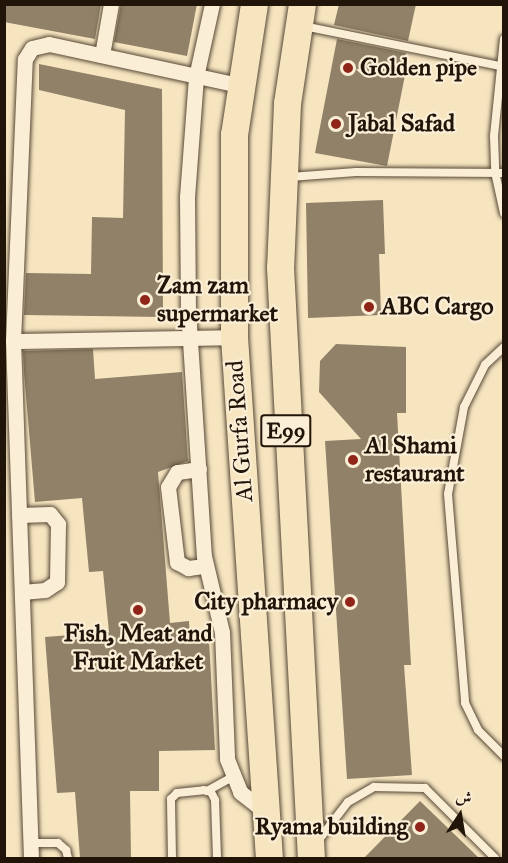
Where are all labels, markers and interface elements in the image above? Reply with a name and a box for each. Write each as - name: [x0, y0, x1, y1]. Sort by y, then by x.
- place label: Golden pipe: [360, 54, 477, 82]
- marker: Golden pipe: [341, 61, 355, 75]
- place label: Jabal Safad: [348, 110, 455, 138]
- marker: Jabal Safad: [329, 117, 343, 131]
- place label: Zam zam supermarket: [157, 272, 278, 328]
- marker: Zam zam supermarket: [138, 293, 152, 307]
- place label: ABC Cargo: [381, 293, 494, 321]
- marker: ABC Cargo: [362, 300, 376, 314]
- street label: Al Gurfa Road: [221, 359, 259, 503]
- road number: E99: [259, 412, 313, 450]
- place label: Al Shami restaurant: [365, 432, 465, 488]
- marker: Al Shami restaurant: [346, 453, 360, 467]
- place label: City pharmacy: [194, 588, 338, 616]
- marker: City pharmacy: [343, 595, 357, 609]
- marker: Fish, Meat and Fruit Market: [131, 603, 145, 617]
- place label: Fish, Meat and Fruit Market: [63, 620, 213, 676]
- north arrow: [430, 785, 490, 845]
- text: ش: [454, 786, 474, 808]
- place label: Ryama building: [255, 813, 408, 841]
- marker: Ryama building: [413, 820, 427, 834]

